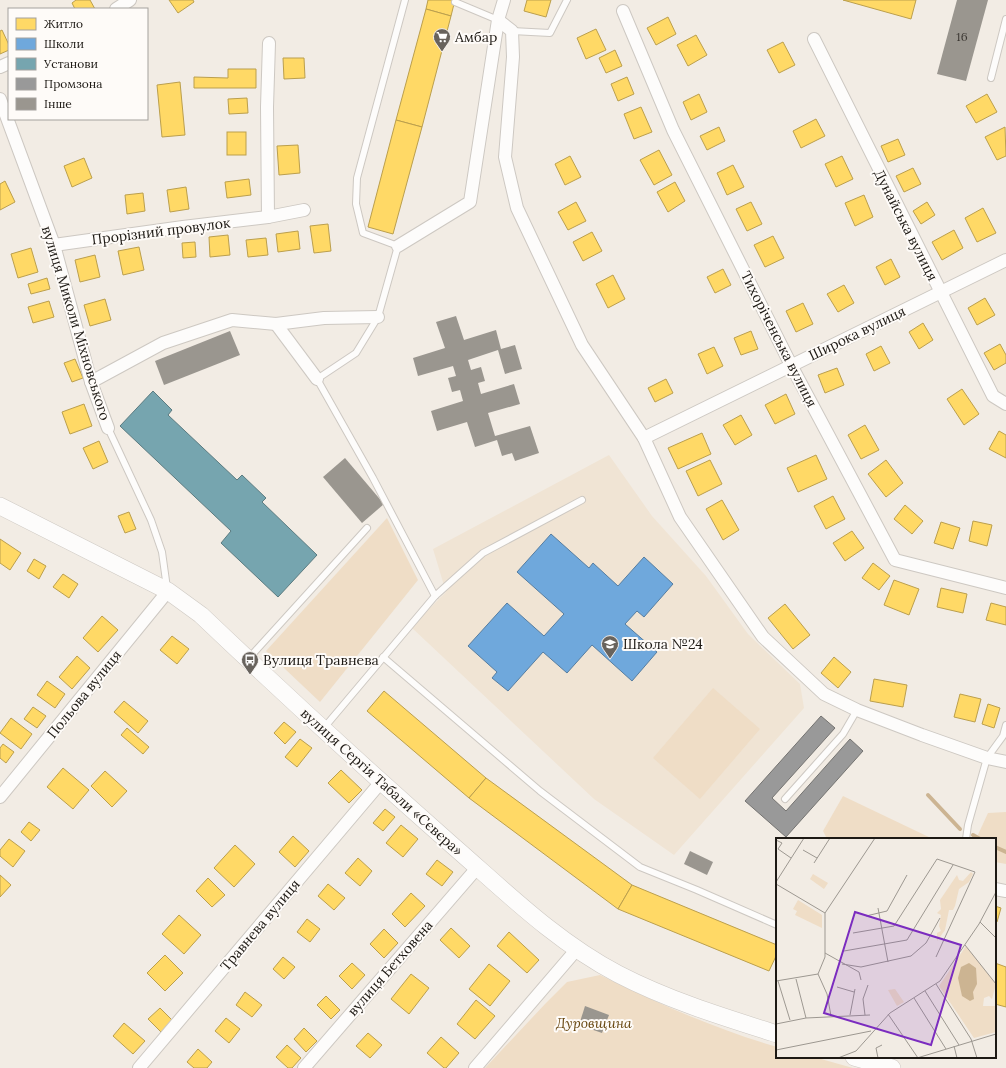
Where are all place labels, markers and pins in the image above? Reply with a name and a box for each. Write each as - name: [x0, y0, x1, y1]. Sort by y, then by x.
- supermarket icon: Амбар: [432, 27, 452, 52]
- place label: Амбар: [454, 28, 497, 46]
- school or university icon: Школа №24: [600, 634, 620, 659]
- place label: Школа №24: [623, 635, 703, 653]
- bus stop icon: Вулиця Травнева: [240, 650, 260, 675]
- place label: Вулиця Травнева: [263, 651, 379, 669]

